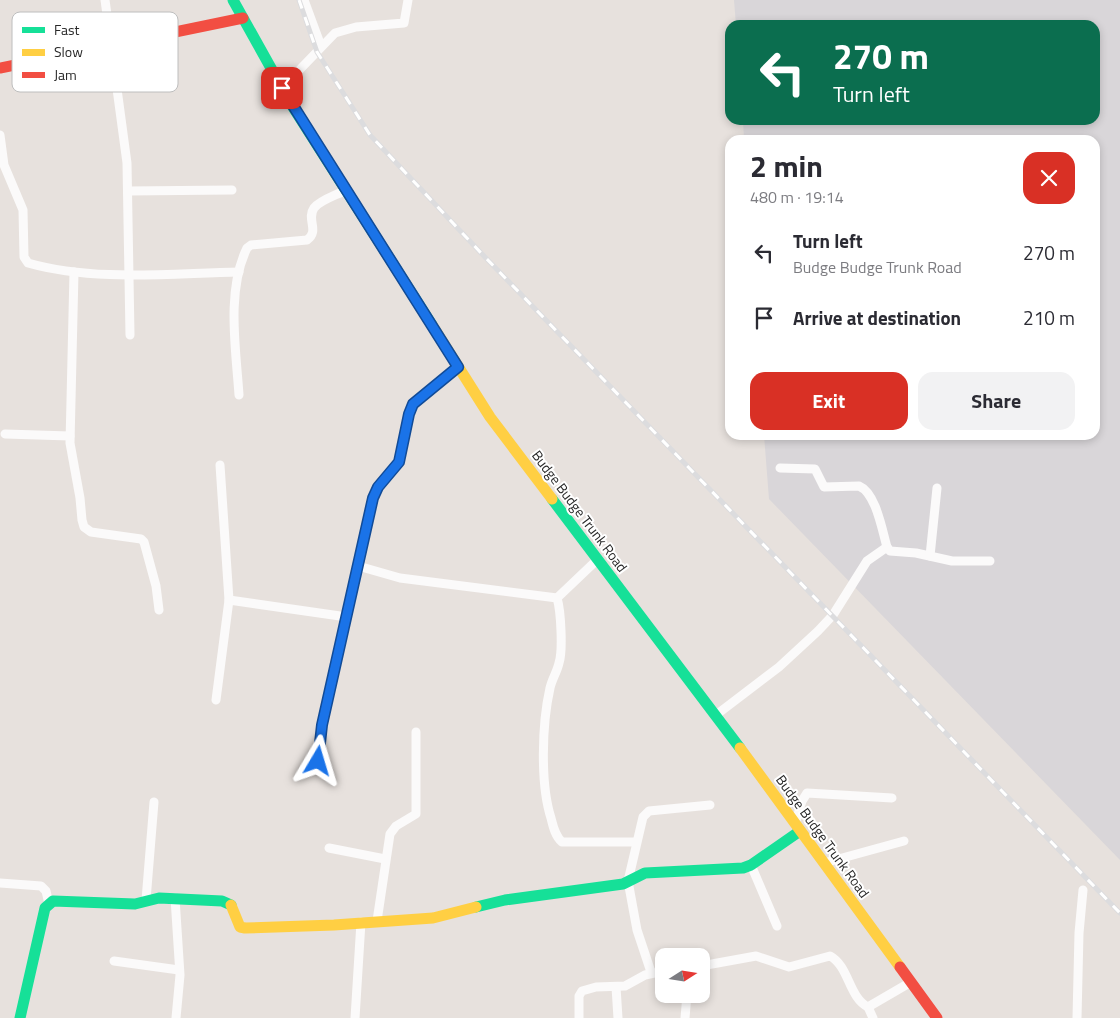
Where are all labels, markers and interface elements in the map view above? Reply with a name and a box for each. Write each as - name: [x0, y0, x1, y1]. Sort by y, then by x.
- legend: [12, 12, 178, 92]
- text: Fast: [54, 19, 79, 40]
- text: 270 m: [833, 29, 929, 83]
- icon: left: [750, 40, 815, 105]
- text: Slow: [54, 41, 83, 62]
- text: Jam: [54, 64, 77, 85]
- pin: [261, 67, 303, 109]
- icon: arrive: [268, 74, 296, 102]
- text: Turn left: [833, 77, 910, 111]
- text: 2 min: [750, 143, 823, 189]
- button: close: [1023, 152, 1075, 204]
- text: 480 m · 19:14: [750, 185, 844, 209]
- text: Turn left: [793, 226, 863, 255]
- text: 270 m: [1023, 238, 1075, 267]
- icon: left: [750, 239, 778, 267]
- text: Budge Budge Trunk Road: [793, 255, 962, 279]
- text: Arrive at destination: [793, 303, 961, 332]
- text: 210 m: [1023, 303, 1075, 332]
- icon: arrive: [750, 304, 778, 332]
- button: Exit: [750, 372, 908, 430]
- button: Share: [918, 372, 1075, 430]
- street label: Budge Budge Trunk Road: [527, 446, 633, 576]
- position arrow: [291, 734, 343, 786]
- street label: Budge Budge Trunk Road: [771, 770, 875, 902]
- north arrow: [655, 948, 710, 1002]
- map controls: [655, 948, 710, 1003]

